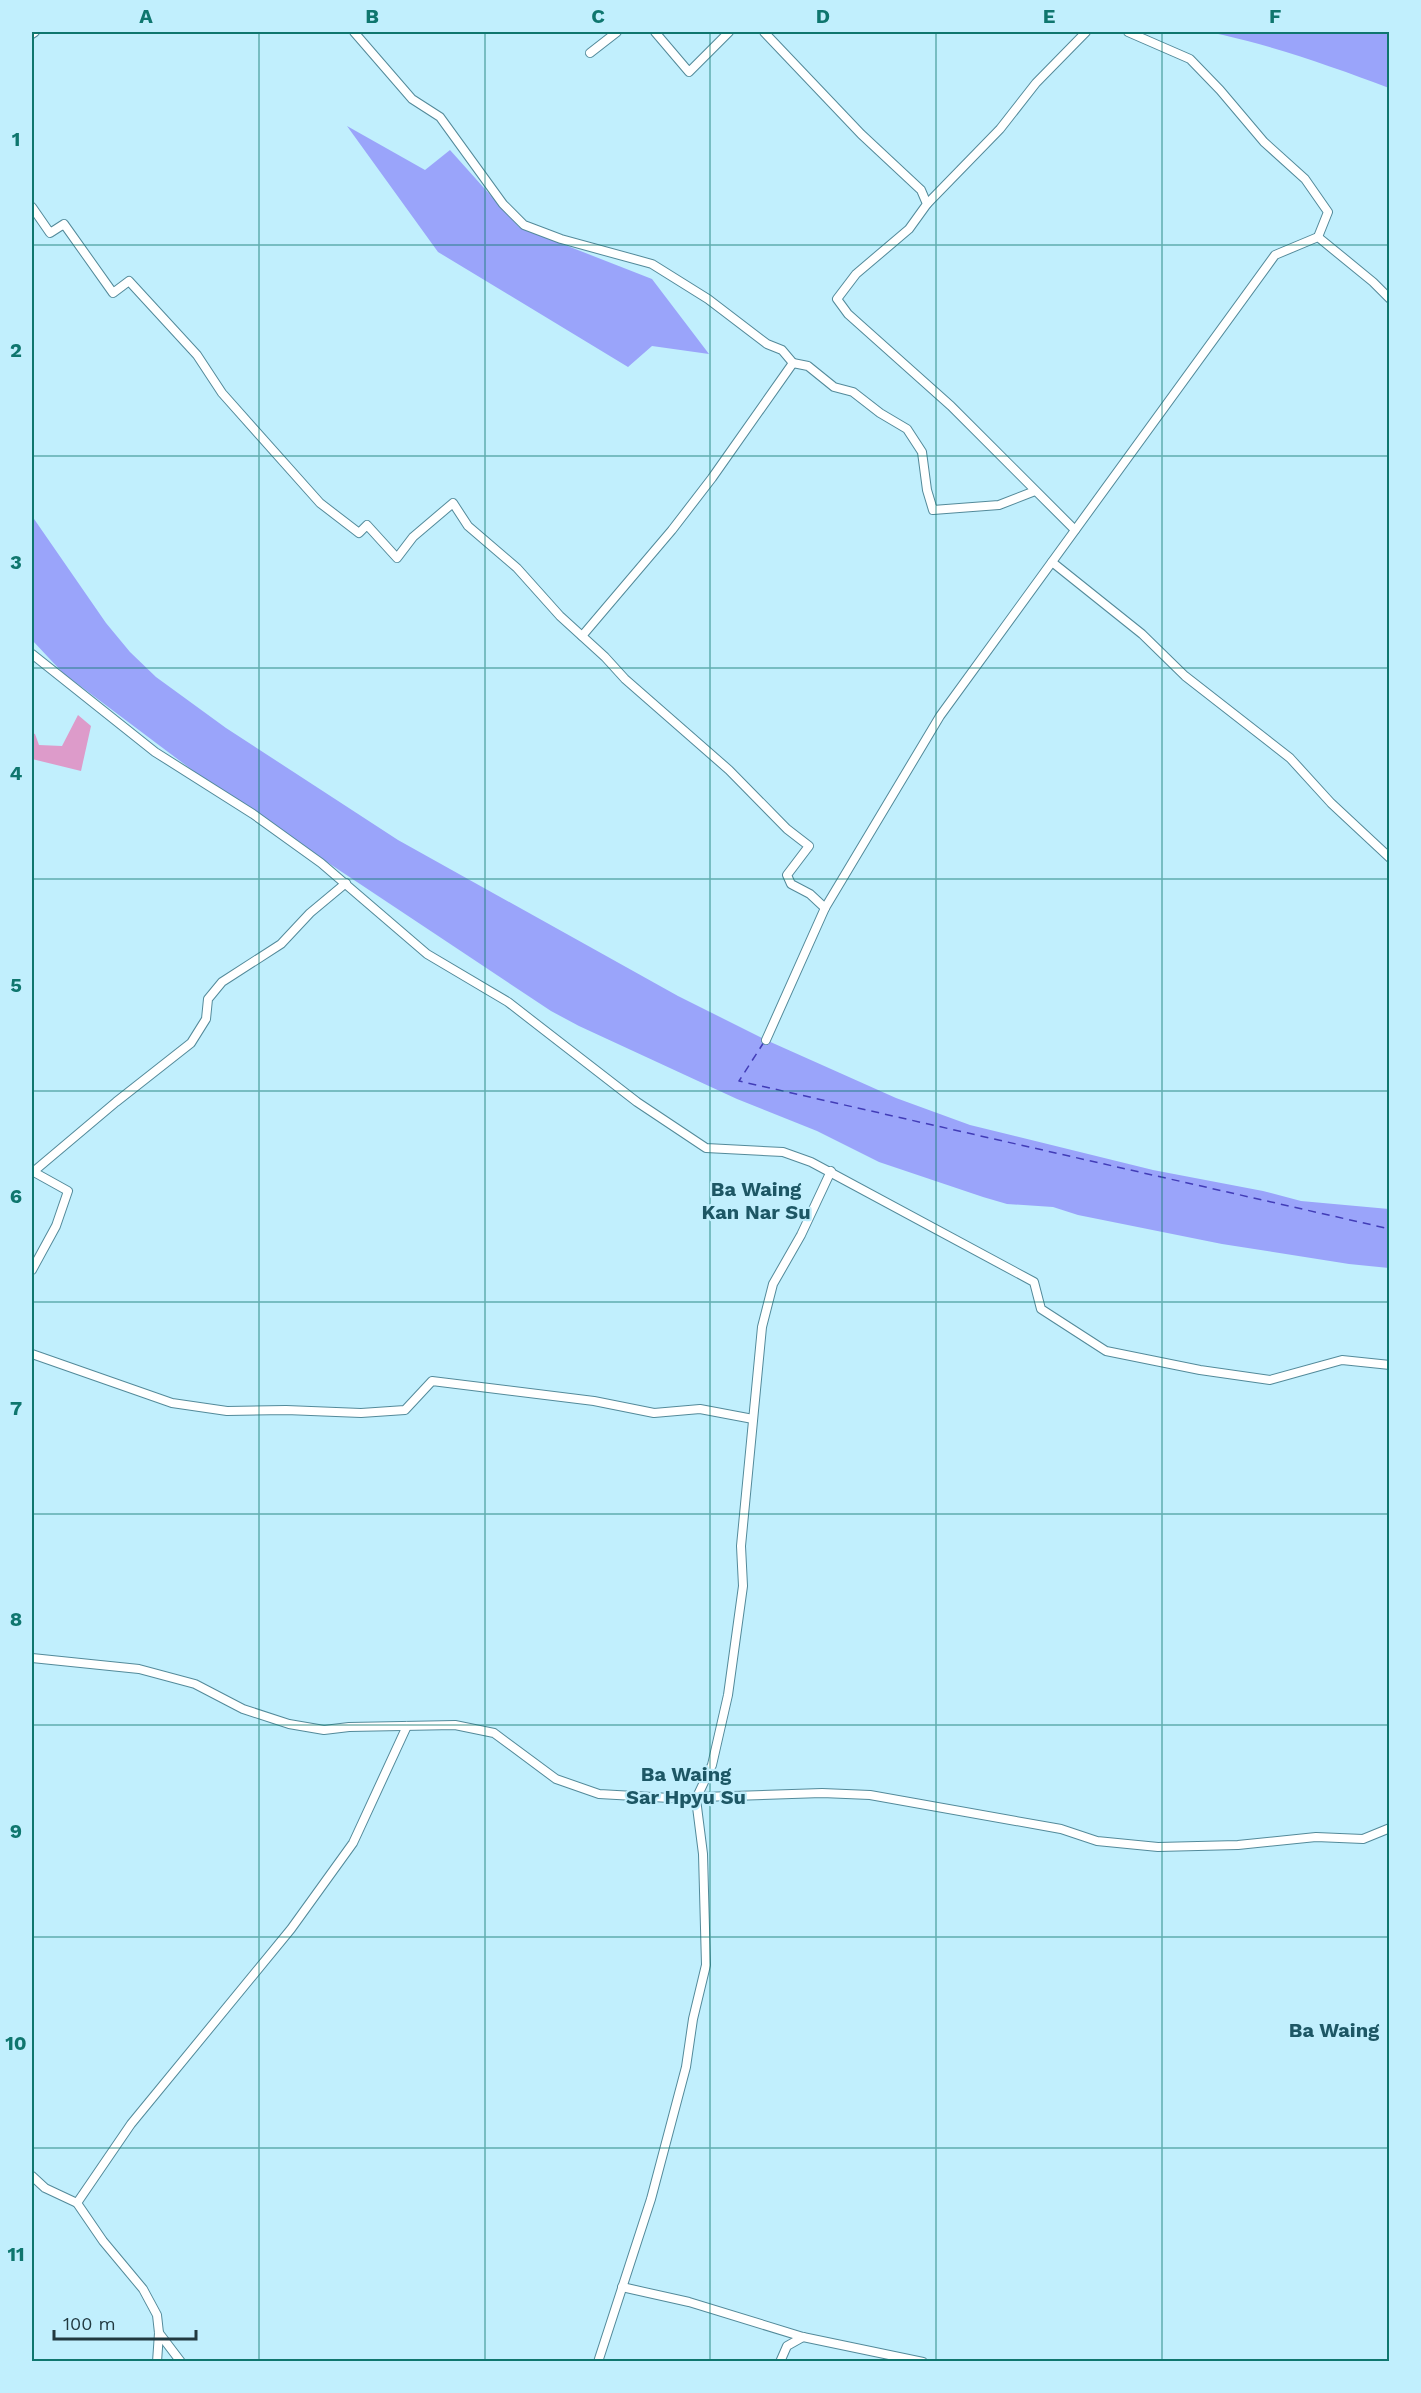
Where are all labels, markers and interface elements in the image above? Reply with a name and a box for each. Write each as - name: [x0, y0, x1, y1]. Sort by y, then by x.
- text: A: [139, 4, 153, 28]
- text: B: [365, 4, 379, 28]
- text: C: [591, 4, 605, 28]
- text: D: [816, 4, 830, 28]
- text: E: [1043, 4, 1055, 28]
- text: F: [1269, 4, 1281, 28]
- text: 1: [12, 127, 20, 151]
- text: 2: [10, 338, 22, 362]
- text: 3: [10, 550, 22, 574]
- text: 4: [10, 761, 23, 785]
- text: 5: [10, 973, 22, 997]
- district label: Ba Waing Kan Nar Su: [701, 1177, 811, 1224]
- text: 6: [10, 1184, 22, 1208]
- text: 7: [10, 1396, 22, 1420]
- text: 8: [10, 1607, 22, 1631]
- district label: Ba Waing Sar Hpyu Su: [626, 1762, 746, 1809]
- text: 9: [10, 1819, 22, 1843]
- district label: Ba Waing: [1289, 2018, 1380, 2042]
- text: 10: [5, 2031, 27, 2055]
- text: 11: [7, 2242, 25, 2266]
- scale bar: [54, 2303, 196, 2341]
- text: 100 m: [63, 2313, 116, 2334]

